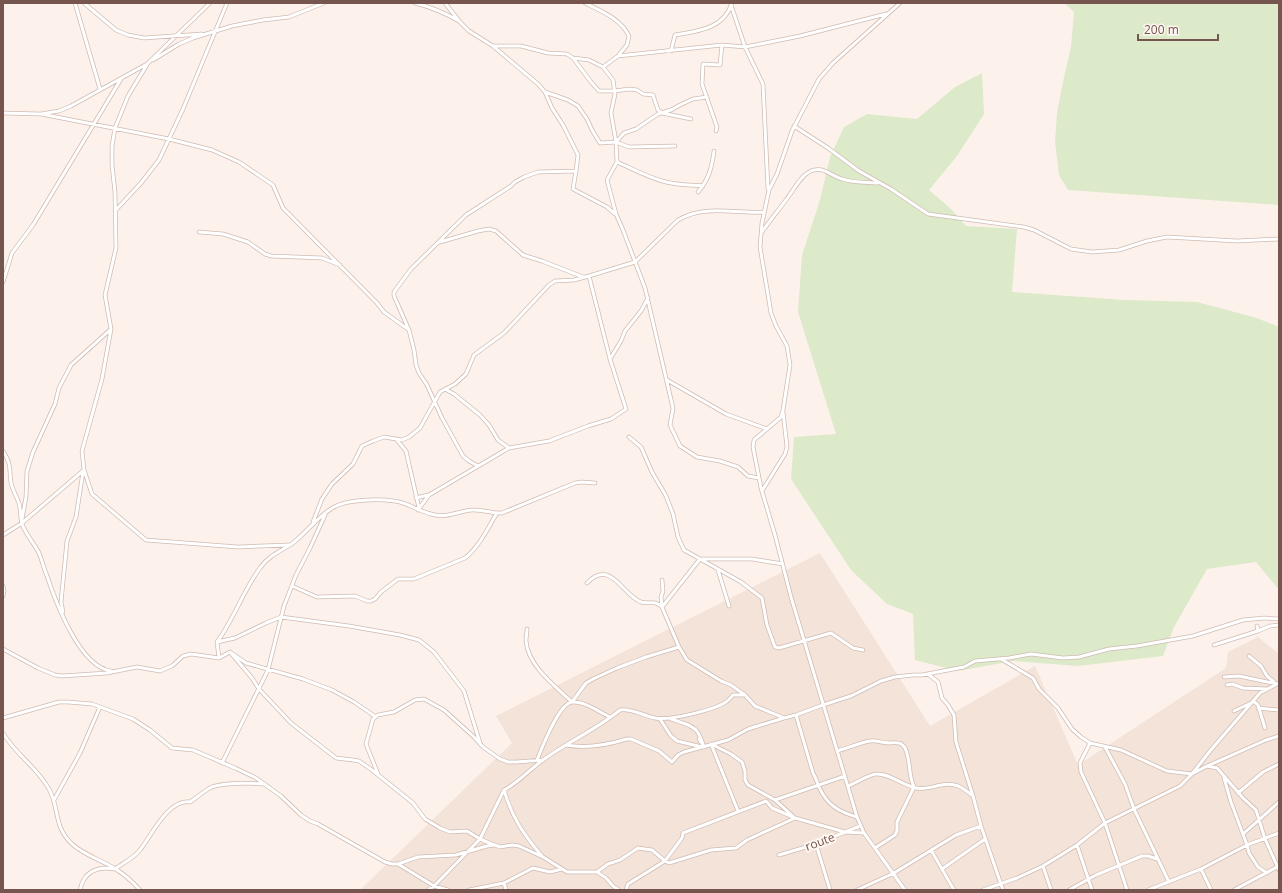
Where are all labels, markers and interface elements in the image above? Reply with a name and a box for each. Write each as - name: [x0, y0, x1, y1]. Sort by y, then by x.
- scale bar: [1138, 16, 1218, 42]
- text: 200 m: [1144, 21, 1179, 38]
- street label: route: [803, 828, 837, 855]

